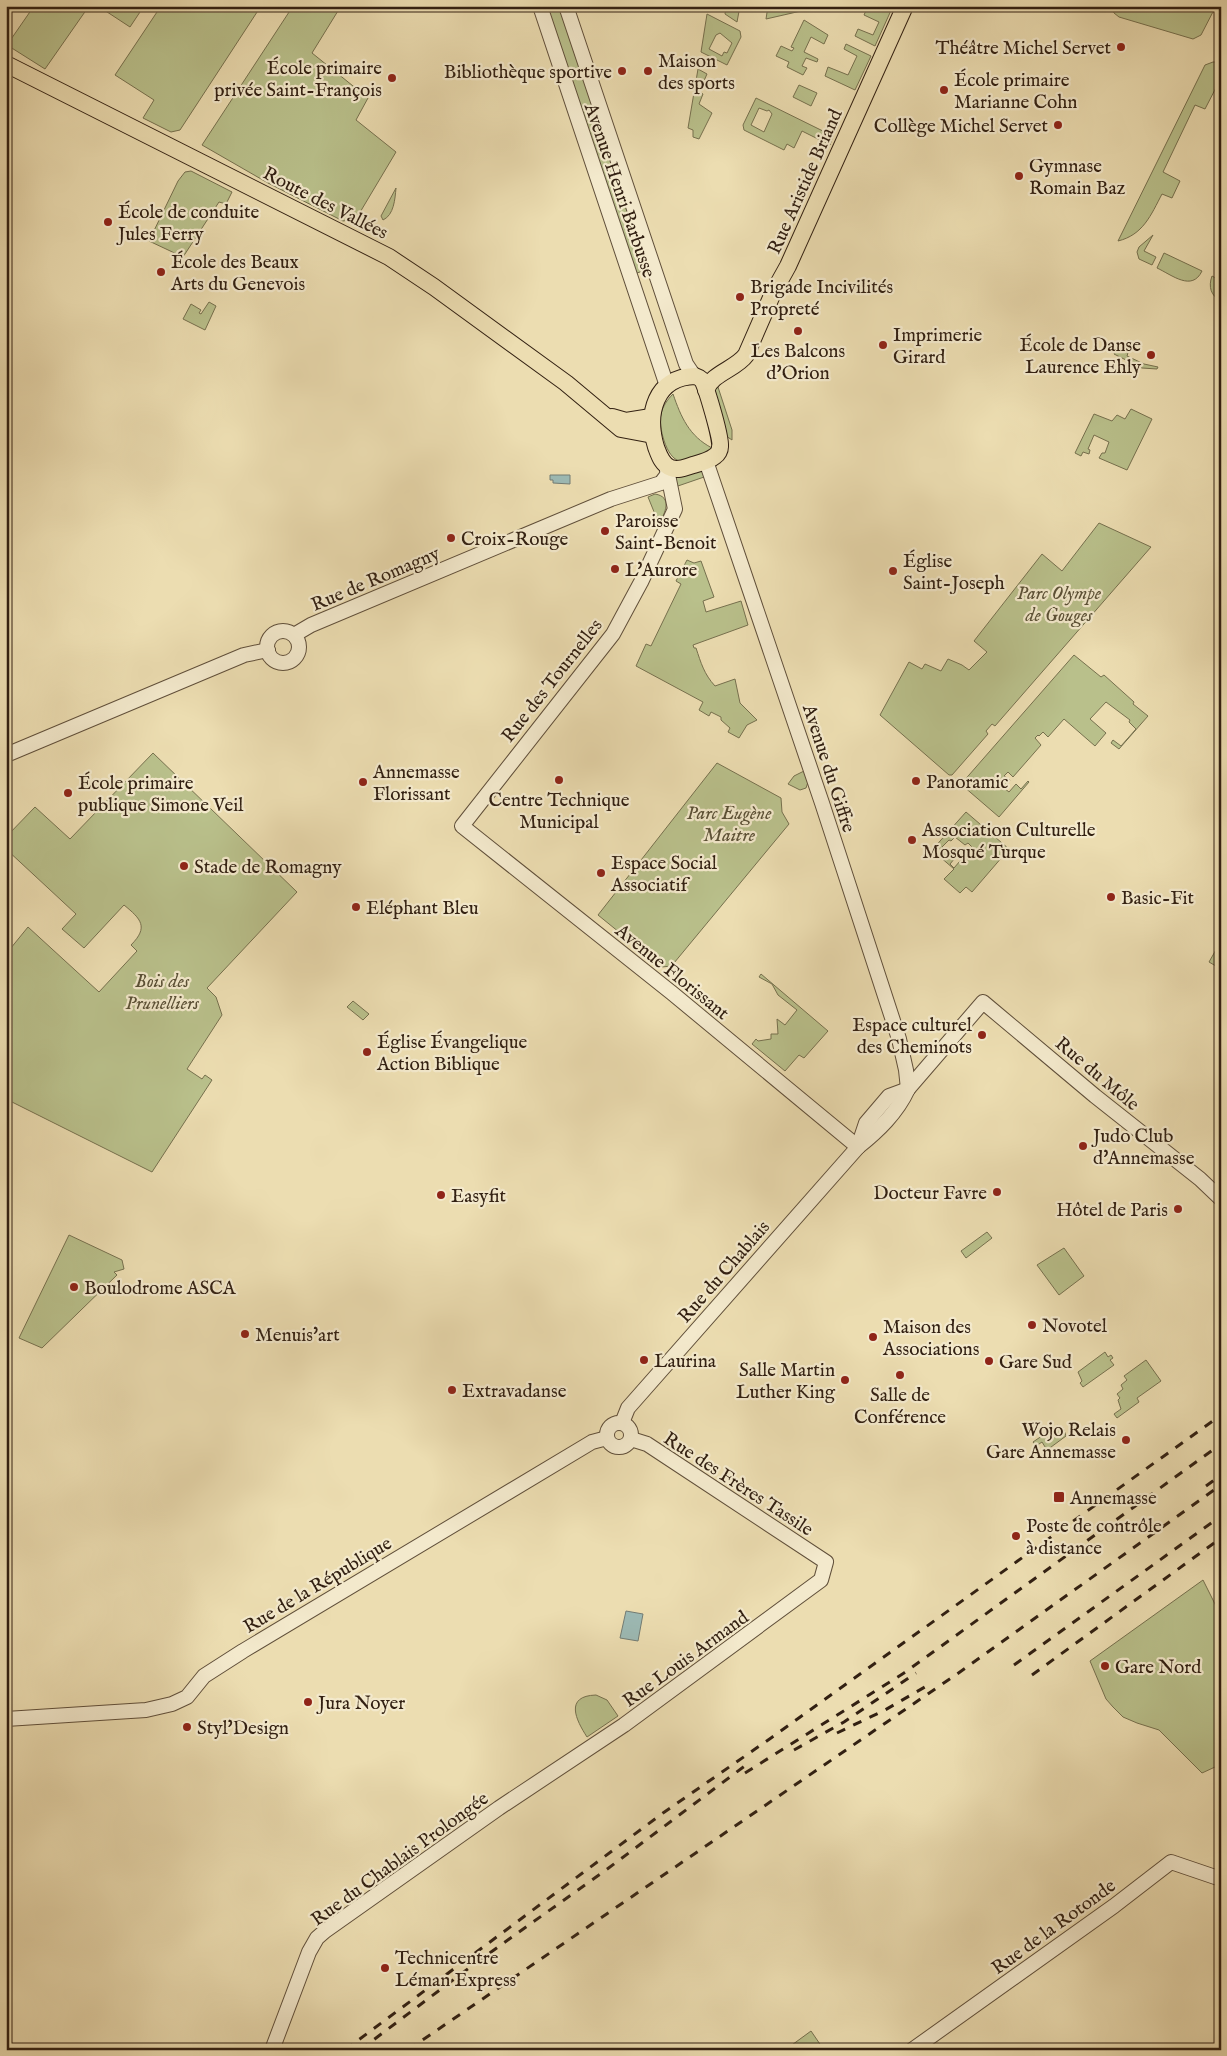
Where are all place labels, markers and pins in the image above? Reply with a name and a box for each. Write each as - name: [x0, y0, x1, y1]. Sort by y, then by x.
- place label: Théâtre Michel Servet: [936, 37, 1111, 61]
- marker: Théâtre Michel Servet: [1115, 41, 1127, 53]
- place label: Maison des sports: [658, 50, 735, 96]
- place label: École primaire privée Saint-François: [214, 56, 382, 103]
- place label: Bibliothèque sportive: [444, 61, 612, 85]
- marker: Bibliothèque sportive: [616, 65, 628, 77]
- marker: Maison des sports: [642, 65, 654, 77]
- place label: École primaire Marianne Cohn: [954, 68, 1077, 115]
- marker: École primaire privée Saint-François: [386, 72, 398, 84]
- marker: École primaire Marianne Cohn: [938, 84, 950, 96]
- place label: Collège Michel Servet: [874, 115, 1048, 139]
- marker: Collège Michel Servet: [1052, 119, 1064, 131]
- place label: Gymnase Romain Baz: [1029, 155, 1126, 201]
- marker: Gymnase Romain Baz: [1013, 170, 1025, 182]
- place label: École de conduite Jules Ferry: [116, 200, 259, 247]
- marker: École de conduite Jules Ferry: [102, 216, 114, 228]
- place label: École des Beaux Arts du Genevois: [170, 250, 305, 297]
- marker: École des Beaux Arts du Genevois: [155, 266, 167, 278]
- place label: Brigade Incivilités Propreté: [750, 276, 893, 322]
- marker: Brigade Incivilités Propreté: [734, 291, 746, 303]
- place label: Imprimerie Girard: [893, 324, 982, 370]
- marker: Les Balcons d'Orion: [792, 325, 804, 337]
- place label: École de Danse Laurence Ehly: [1020, 333, 1142, 380]
- marker: Imprimerie Girard: [877, 339, 889, 351]
- place label: Les Balcons d'Orion: [751, 340, 845, 386]
- marker: École de Danse Laurence Ehly: [1145, 349, 1157, 361]
- place label: Paroisse Saint-Benoit: [615, 510, 717, 556]
- marker: Paroisse Saint-Benoit: [599, 525, 611, 537]
- place label: Croix-Rouge: [461, 528, 568, 552]
- marker: Croix-Rouge: [445, 532, 457, 544]
- place label: Église Saint-Joseph: [903, 549, 1005, 596]
- place label: L'Aurore: [625, 559, 698, 583]
- marker: L'Aurore: [609, 563, 621, 575]
- marker: Église Saint-Joseph: [887, 565, 899, 577]
- place label: Annemasse Florissant: [372, 761, 460, 807]
- place label: École primaire publique Simone Veil: [78, 771, 244, 818]
- place label: Panoramic: [926, 771, 1008, 795]
- marker: Centre Technique Municipal: [553, 774, 565, 786]
- marker: Panoramic: [910, 775, 922, 787]
- marker: Annemasse Florissant: [357, 776, 369, 788]
- marker: École primaire publique Simone Veil: [62, 787, 74, 799]
- place label: Centre Technique Municipal: [488, 789, 630, 835]
- place label: Association Culturelle Mosqué Turque: [921, 819, 1096, 865]
- marker: Association Culturelle Mosqué Turque: [906, 834, 918, 846]
- place label: Espace Social Associatif: [610, 852, 718, 898]
- place label: Stade de Romagny: [194, 856, 342, 880]
- marker: Stade de Romagny: [178, 860, 190, 872]
- marker: Espace Social Associatif: [595, 867, 607, 879]
- place label: Basic-Fit: [1121, 887, 1195, 911]
- marker: Basic-Fit: [1105, 891, 1117, 903]
- place label: Eléphant Bleu: [366, 897, 479, 921]
- marker: Eléphant Bleu: [350, 901, 362, 913]
- place label: Espace culturel des Cheminots: [852, 1014, 973, 1060]
- marker: Espace culturel des Cheminots: [976, 1029, 988, 1041]
- place label: Église Évangelique Action Biblique: [376, 1030, 528, 1077]
- marker: Église Évangelique Action Biblique: [361, 1046, 373, 1058]
- place label: Judo Club d'Annemasse: [1091, 1125, 1195, 1171]
- marker: Judo Club d'Annemasse: [1077, 1140, 1089, 1152]
- place label: Docteur Favre: [873, 1182, 987, 1206]
- place label: Easyfit: [451, 1185, 506, 1209]
- marker: Docteur Favre: [991, 1186, 1003, 1198]
- marker: Easyfit: [435, 1189, 447, 1201]
- place label: Hôtel de Paris: [1056, 1199, 1168, 1223]
- marker: Hôtel de Paris: [1172, 1203, 1184, 1215]
- place label: Boulodrome ASCA: [84, 1277, 237, 1301]
- marker: Boulodrome ASCA: [68, 1281, 80, 1293]
- place label: Novotel: [1042, 1315, 1108, 1339]
- place label: Maison des Associations: [882, 1316, 979, 1362]
- marker: Novotel: [1026, 1319, 1038, 1331]
- place label: Menuis'art: [255, 1324, 340, 1348]
- marker: Menuis'art: [239, 1328, 251, 1340]
- marker: Maison des Associations: [867, 1331, 879, 1343]
- place label: Laurina: [654, 1350, 717, 1374]
- place label: Gare Sud: [999, 1351, 1073, 1375]
- marker: Laurina: [638, 1354, 650, 1366]
- marker: Gare Sud: [983, 1355, 995, 1367]
- place label: Salle Martin Luther King: [736, 1359, 836, 1405]
- marker: Salle de Conférence: [894, 1369, 906, 1381]
- marker: Salle Martin Luther King: [839, 1374, 851, 1386]
- place label: Extravadanse: [462, 1380, 567, 1404]
- marker: Extravadanse: [446, 1384, 458, 1396]
- place label: Salle de Conférence: [854, 1384, 946, 1430]
- place label: Wojo Relais Gare Annemasse: [986, 1419, 1116, 1465]
- marker: Wojo Relais Gare Annemasse: [1120, 1434, 1132, 1446]
- place label: Annemasse: [1069, 1487, 1157, 1511]
- marker: Annemasse: [1052, 1490, 1066, 1504]
- place label: Poste de contrôle à distance: [1026, 1515, 1162, 1561]
- marker: Poste de contrôle à distance: [1010, 1530, 1022, 1542]
- place label: Gare Nord: [1115, 1656, 1202, 1680]
- marker: Gare Nord: [1099, 1660, 1111, 1672]
- place label: Jura Noyer: [316, 1692, 405, 1716]
- marker: Jura Noyer: [302, 1696, 314, 1708]
- place label: Styl'Design: [197, 1717, 289, 1741]
- marker: Styl'Design: [181, 1721, 193, 1733]
- place label: Technicentre Léman Express: [395, 1947, 516, 1993]
- marker: Technicentre Léman Express: [379, 1962, 391, 1974]

